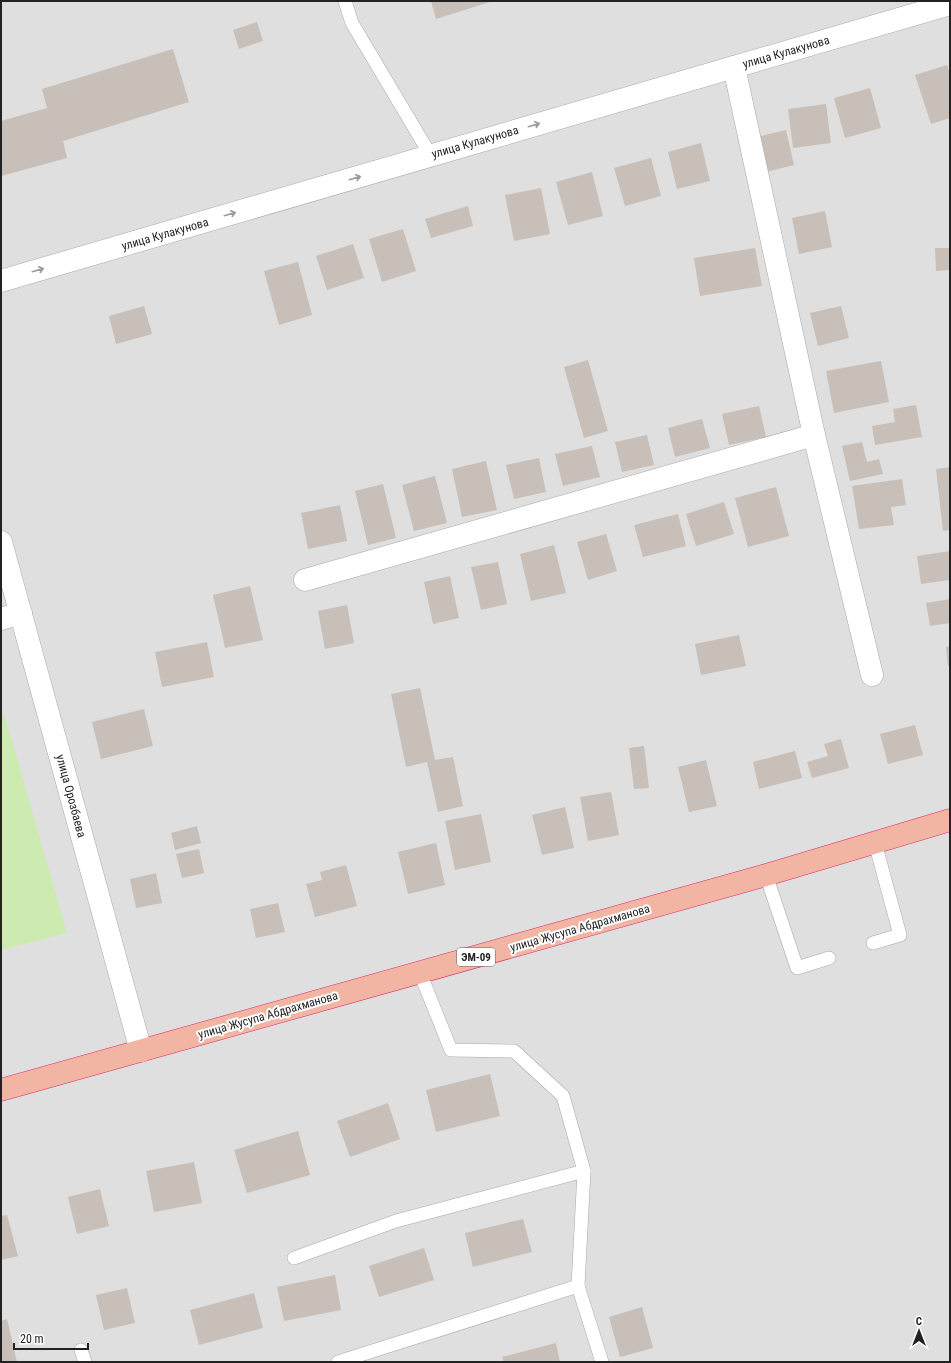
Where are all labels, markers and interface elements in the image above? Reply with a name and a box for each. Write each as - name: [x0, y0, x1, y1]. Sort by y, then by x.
- street label: улица Кулакунова: [741, 33, 831, 71]
- one-way arrow: [527, 121, 540, 128]
- street label: улица Кулакунова: [430, 123, 520, 161]
- one-way arrow: [348, 174, 361, 181]
- one-way arrow: [224, 210, 237, 217]
- street label: улица Кулакунова: [120, 215, 210, 253]
- one-way arrow: [32, 266, 45, 273]
- street label: улица Орозбаева: [53, 753, 89, 839]
- street label: улица Жусупа Абдрахманова: [509, 901, 652, 955]
- road number: ЭМ-09: [457, 948, 495, 966]
- street label: улица Жусупа Абдрахманова: [197, 988, 340, 1042]
- north arrow: [899, 1311, 939, 1351]
- text: С: [916, 1315, 922, 1328]
- scale bar: [14, 1325, 88, 1351]
- text: 20 m: [20, 1332, 44, 1346]

